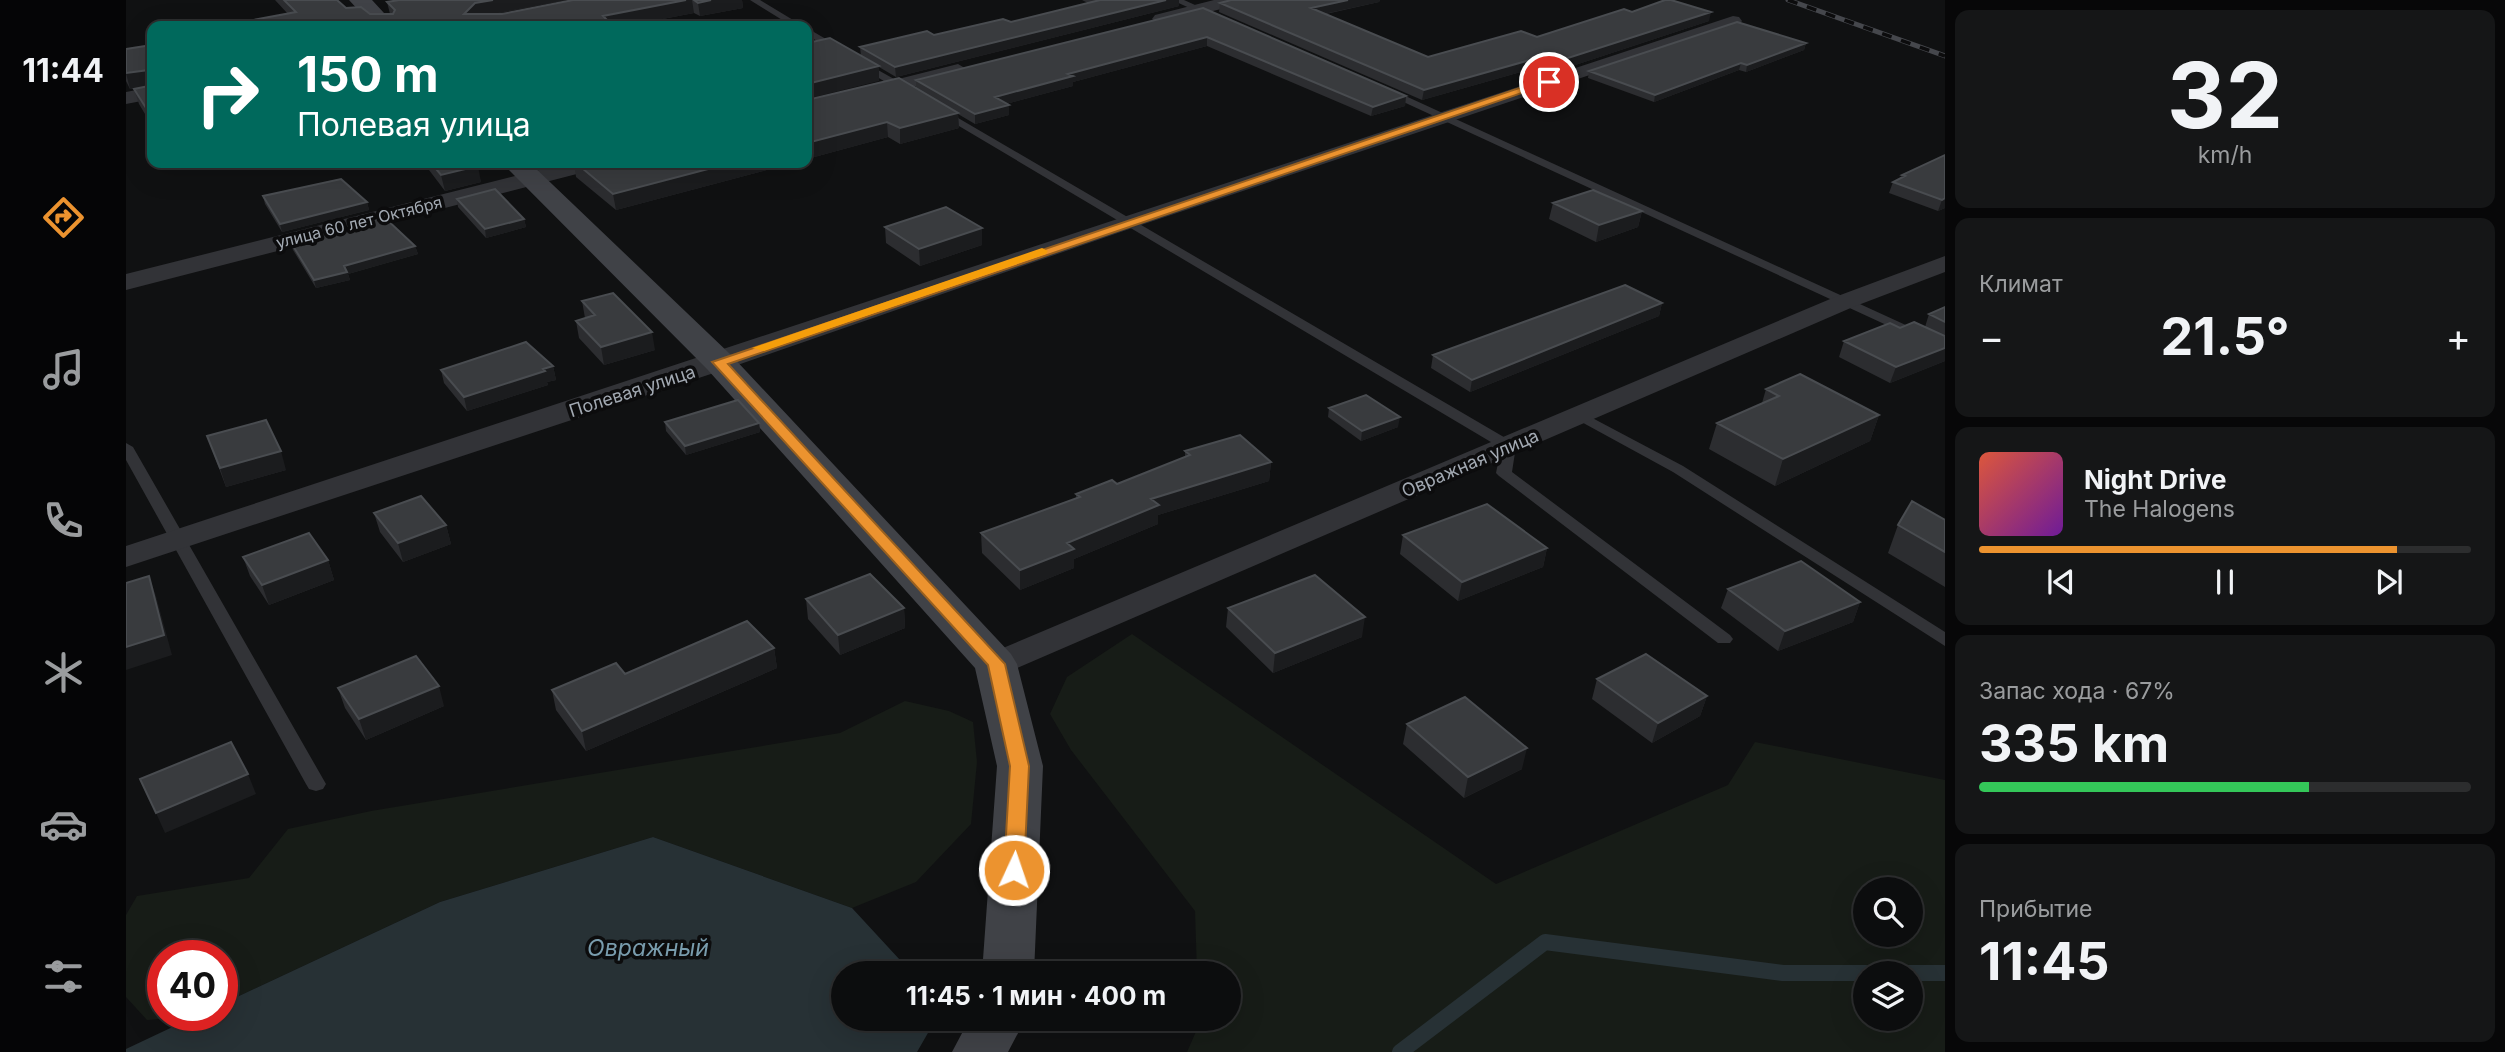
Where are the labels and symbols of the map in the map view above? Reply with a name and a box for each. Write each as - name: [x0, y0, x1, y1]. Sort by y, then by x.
- pin: [1519, 52, 1579, 112]
- street label: улица 60 лет Октября: [274, 192, 444, 252]
- street label: Полевая улица: [566, 361, 698, 421]
- street label: Овражная улица: [1398, 425, 1542, 501]
- position arrow: [977, 833, 1051, 907]
- water label: Овражный: [587, 934, 709, 962]
- speed limit sign: 40: [147, 940, 238, 1031]

